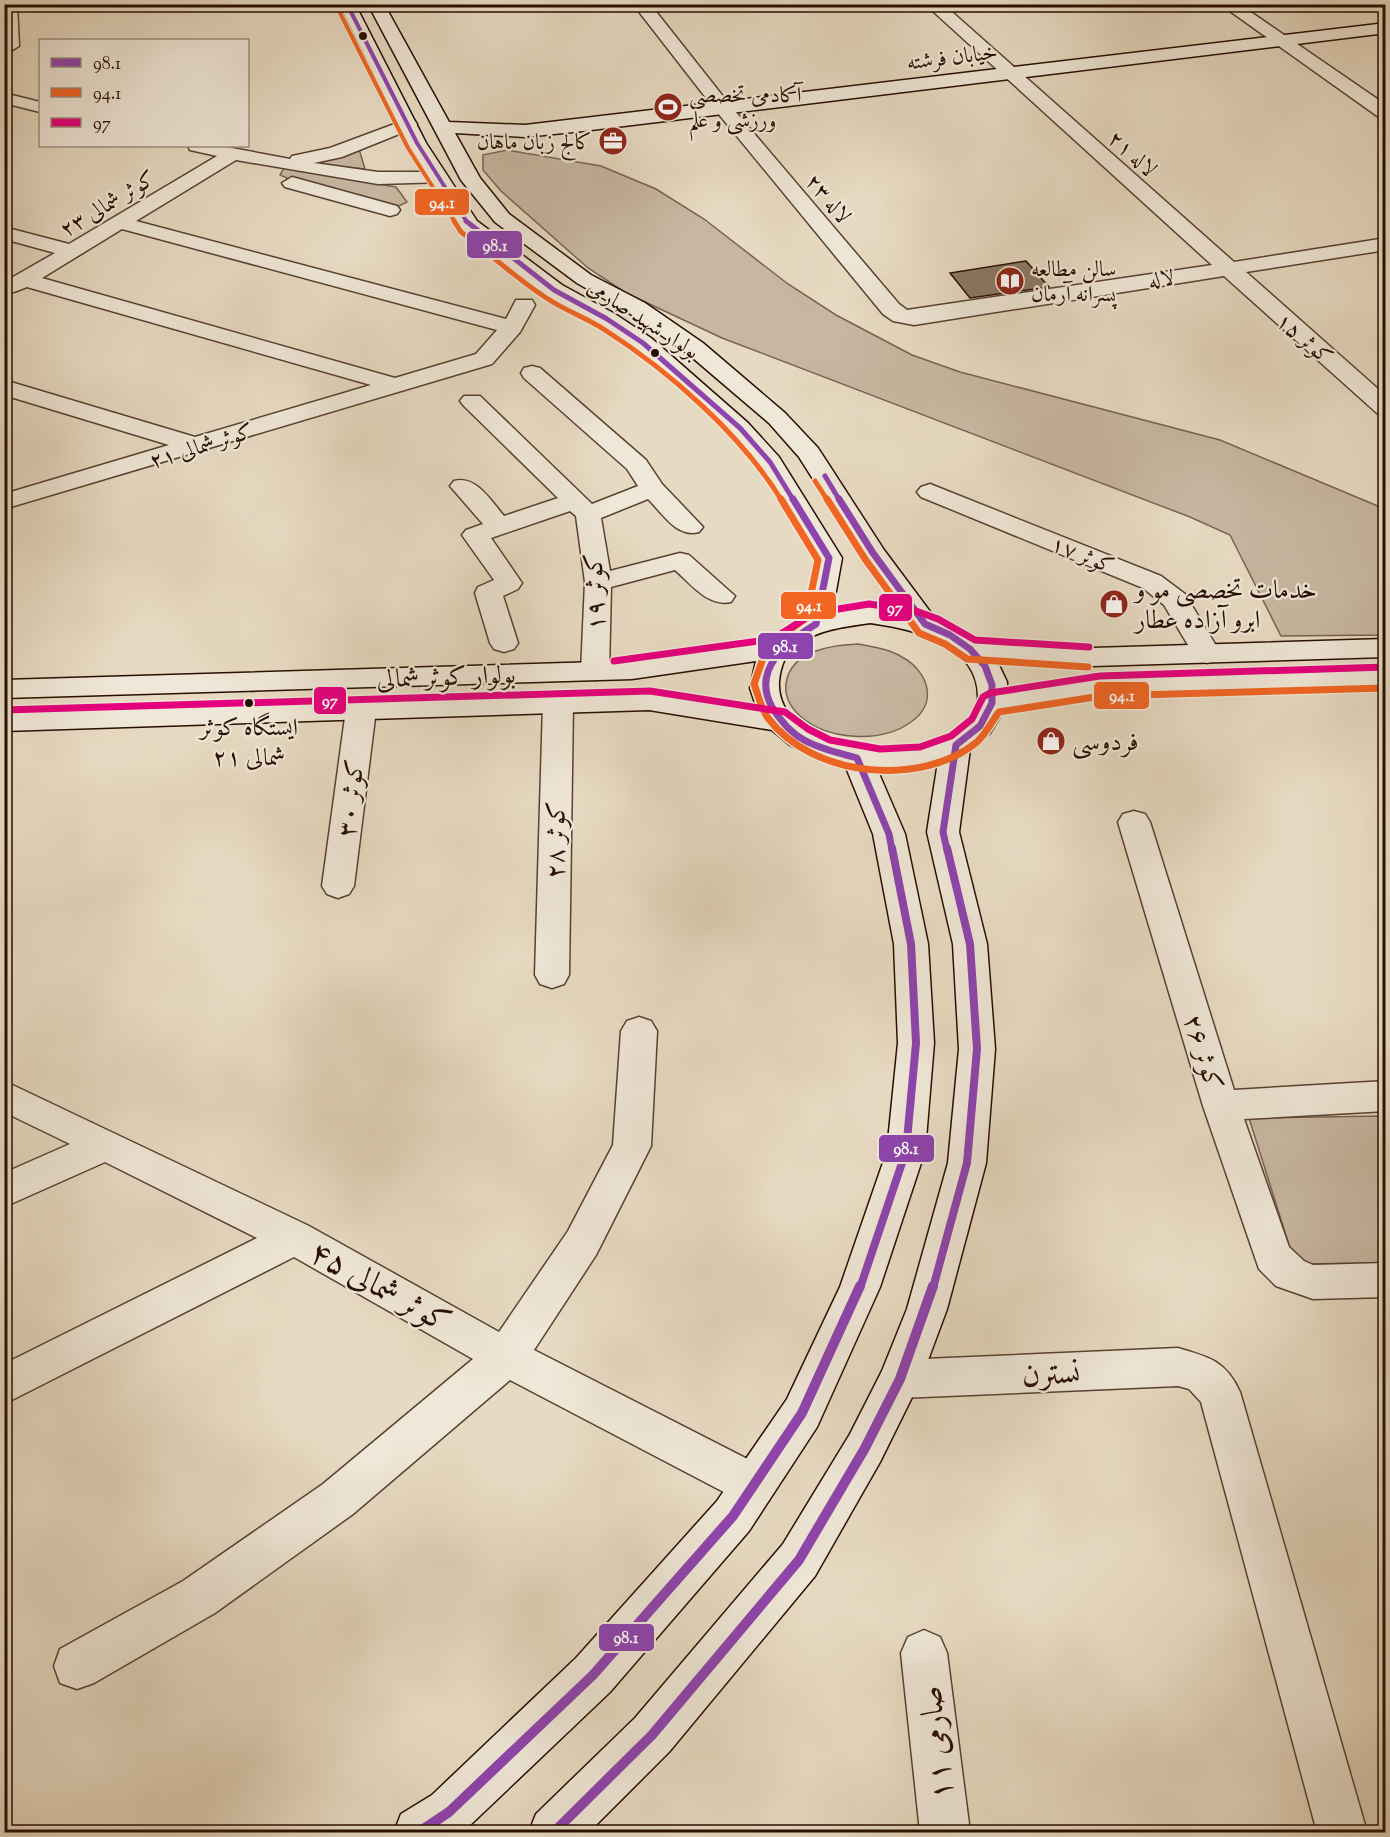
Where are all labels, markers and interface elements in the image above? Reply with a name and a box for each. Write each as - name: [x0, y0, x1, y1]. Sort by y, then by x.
- unlabelled marker: [357, 30, 369, 42]
- street label: خیابان فرشته: [905, 38, 1000, 80]
- legend: [39, 39, 249, 147]
- text: 98.1: [93, 52, 121, 78]
- place label: آکادمی تخصصی ورزشی و علم: [689, 81, 804, 142]
- text: 94.1: [93, 82, 121, 108]
- sports icon: آکادمی تخصصی ورزشی و علم: [652, 91, 684, 123]
- text: 97: [93, 112, 111, 138]
- street label: لاله ۲۱: [1099, 124, 1163, 186]
- office icon: کالج زبان ماهان: [597, 125, 629, 157]
- place label: کالج زبان ماهان: [477, 128, 592, 161]
- street label: کوثر شمالی ۲۳: [55, 164, 163, 247]
- street label: لاله ۲۳: [796, 168, 857, 232]
- line badge: 94.1: [414, 188, 470, 216]
- text: 94.1: [429, 193, 455, 216]
- line badge: 98.1: [466, 230, 523, 259]
- text: 98.1: [482, 236, 508, 259]
- place label: سالن مطالعه پسرانه آرمان: [1031, 255, 1117, 312]
- street label: لاله: [1146, 263, 1177, 299]
- library icon: سالن مطالعه پسرانه آرمان: [994, 265, 1026, 297]
- street label: بولوار شهید صارمی: [580, 272, 705, 369]
- street label: کوثر ۱۵: [1268, 307, 1338, 374]
- unlabelled marker: [649, 347, 661, 359]
- street label: کوثر شمالی ۲۱: [146, 417, 258, 479]
- street label: کوثر ۱۷: [1045, 530, 1118, 584]
- street label: کوثر ۱۹: [577, 552, 616, 631]
- place label: خدمات تخصصی مو و ابرو آزاده عطار: [1132, 573, 1317, 640]
- shop icon: خدمات تخصصی مو و ابرو آزاده عطار: [1098, 588, 1130, 620]
- line badge: 94.1: [780, 591, 837, 620]
- line badge: 97: [878, 593, 913, 622]
- text: 94.1: [796, 596, 822, 619]
- text: 97: [887, 598, 904, 621]
- line badge: 98.1: [757, 632, 814, 660]
- text: 98.1: [772, 637, 798, 660]
- street label: بولوار کوثر شمالی: [376, 658, 516, 699]
- line badge: 94.1: [1093, 681, 1150, 710]
- line badge: 97: [313, 686, 347, 715]
- text: 94.1: [1109, 686, 1135, 709]
- text: 97: [322, 691, 339, 714]
- marker: ایستگاه کوثر شمالی ۲۱: [243, 697, 255, 709]
- place label: ایستگاه کوثر شمالی ۲۱: [197, 712, 298, 776]
- shop icon: فردوسی: [1035, 725, 1067, 757]
- place label: فردوسی: [1072, 725, 1139, 762]
- street label: کوثر ۳۰: [329, 757, 376, 839]
- street label: کوثر ۲۸: [538, 801, 577, 879]
- street label: کوثر ۲۶: [1173, 1010, 1231, 1095]
- line badge: 98.1: [878, 1134, 935, 1163]
- text: 98.1: [893, 1139, 919, 1162]
- street label: کوثر شمالی ۴۵: [301, 1231, 459, 1346]
- street label: نسترن: [1021, 1351, 1082, 1400]
- line badge: 98.1: [598, 1623, 655, 1652]
- text: 98.1: [613, 1628, 639, 1651]
- street label: صارمی ۱۱: [909, 1683, 967, 1802]

